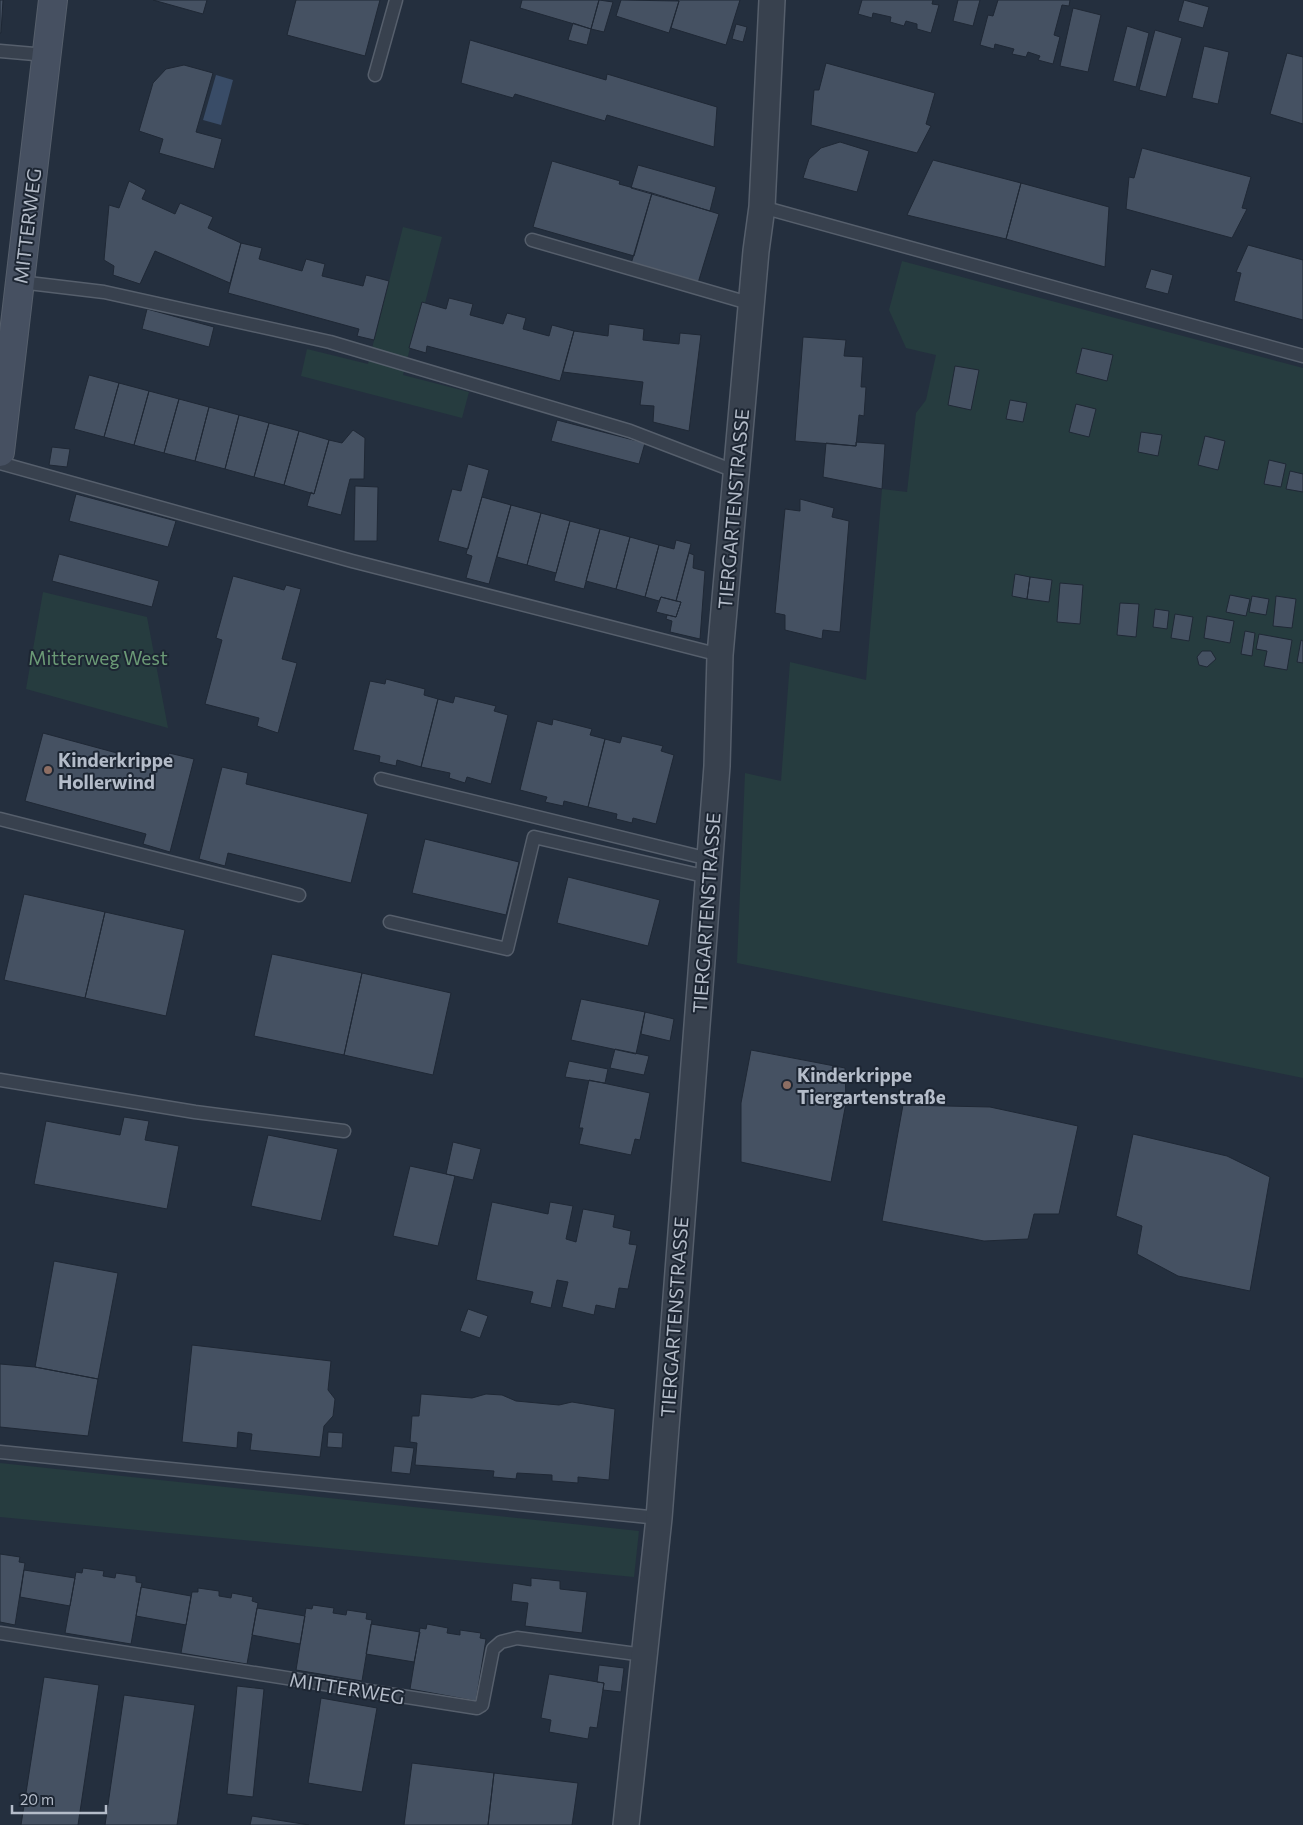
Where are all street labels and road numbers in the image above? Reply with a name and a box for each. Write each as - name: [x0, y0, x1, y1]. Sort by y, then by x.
- street label: MITTERWEG: [9, 167, 45, 285]
- street label: TIERGARTENSTRASSE: [713, 408, 753, 610]
- street label: TIERGARTENSTRASSE: [688, 812, 724, 1014]
- street label: TIERGARTENSTRASSE: [656, 1216, 692, 1418]
- street label: MITTERWEG: [288, 1668, 406, 1708]

